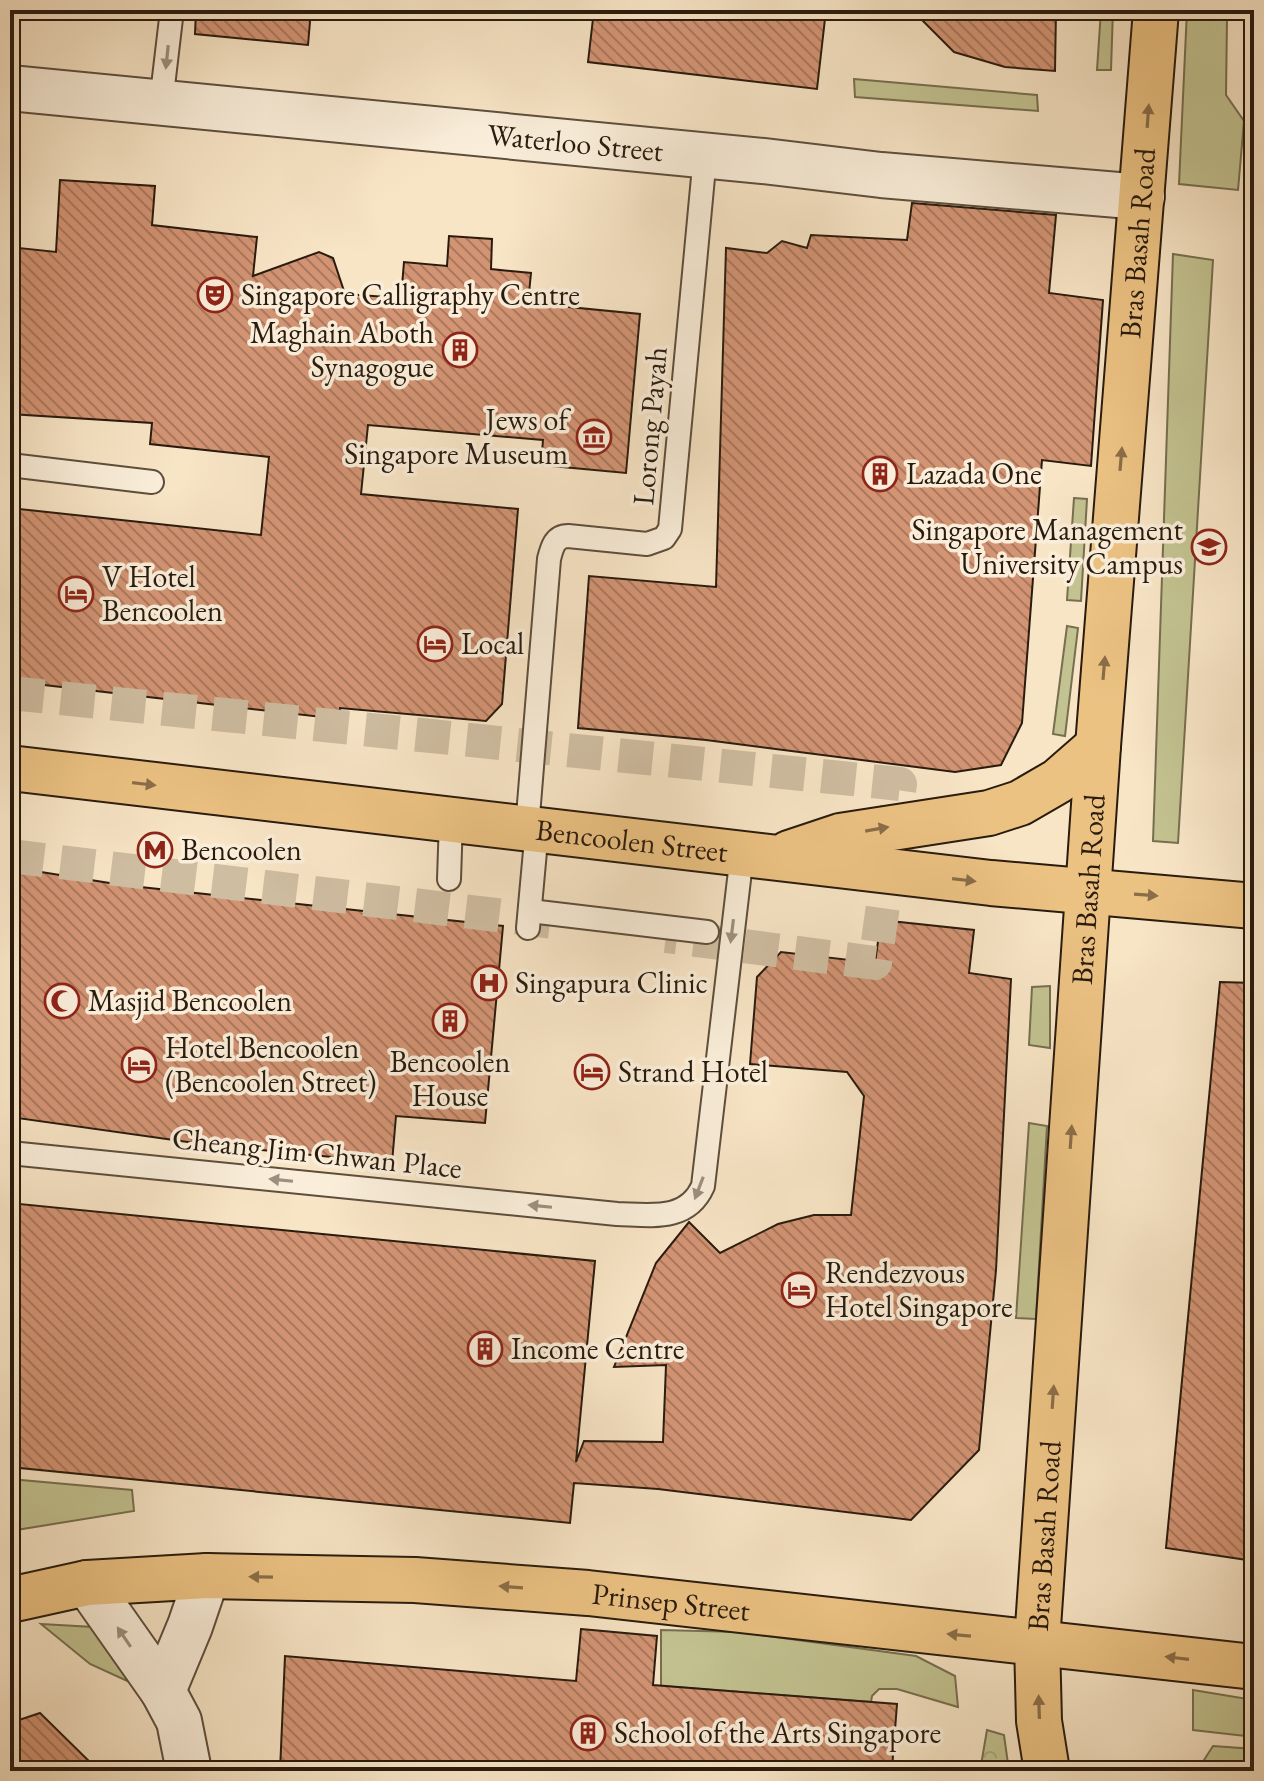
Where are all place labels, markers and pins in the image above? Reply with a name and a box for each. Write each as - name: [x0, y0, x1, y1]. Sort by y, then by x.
- place label: Singapore Calligraphy Centre: [241, 275, 580, 314]
- theatre icon: Singapore Calligraphy Centre: [196, 276, 234, 314]
- place label: Maghain Aboth Synagogue: [250, 313, 434, 386]
- building icon: Maghain Aboth Synagogue: [441, 331, 479, 369]
- place label: Jews of Singapore Museum: [344, 400, 571, 473]
- museum icon: Jews of Singapore Museum: [575, 418, 613, 456]
- place label: Lazada One: [906, 454, 1042, 493]
- building icon: Lazada One: [861, 455, 899, 493]
- place label: Singapore Management University Campus: [911, 510, 1184, 583]
- school or university icon: Singapore Management University Campus: [1190, 528, 1228, 566]
- place label: V Hotel Bencoolen: [102, 557, 223, 630]
- hotel icon: V Hotel Bencoolen: [57, 575, 95, 613]
- place label: Local: [461, 624, 524, 663]
- hotel icon: Local: [416, 625, 454, 663]
- place label: Bencoolen: [181, 830, 302, 869]
- metro station icon: Bencoolen: [136, 831, 174, 869]
- place label: Singapura Clinic: [515, 963, 708, 1002]
- hospital icon: Singapura Clinic: [470, 964, 508, 1002]
- place label: Masjid Bencoolen: [88, 981, 292, 1020]
- mosque icon: Masjid Bencoolen: [43, 982, 81, 1020]
- building icon: Bencoolen House: [431, 1002, 469, 1040]
- place label: Hotel Bencoolen (Bencoolen Street): [165, 1028, 377, 1101]
- place label: Bencoolen House: [390, 1042, 511, 1115]
- hotel icon: Hotel Bencoolen (Bencoolen Street): [120, 1046, 158, 1084]
- place label: Strand Hotel: [618, 1052, 768, 1091]
- hotel icon: Strand Hotel: [573, 1053, 611, 1091]
- place label: Rendezvous Hotel Singapore: [825, 1253, 1013, 1326]
- hotel icon: Rendezvous Hotel Singapore: [780, 1271, 818, 1309]
- place label: Income Centre: [511, 1329, 685, 1368]
- building icon: Income Centre: [466, 1330, 504, 1368]
- place label: School of the Arts Singapore: [614, 1713, 941, 1752]
- building icon: School of the Arts Singapore: [569, 1714, 607, 1752]

